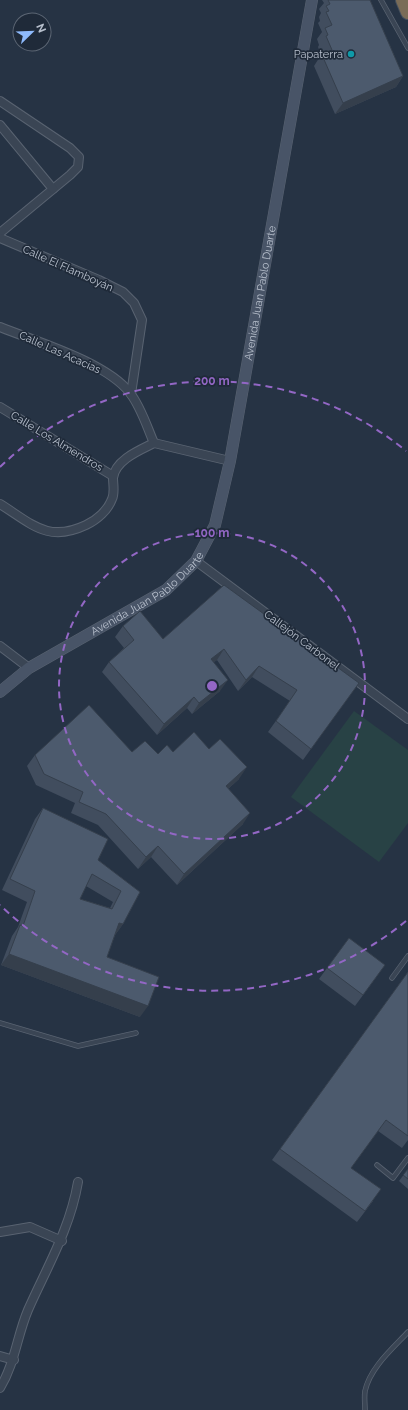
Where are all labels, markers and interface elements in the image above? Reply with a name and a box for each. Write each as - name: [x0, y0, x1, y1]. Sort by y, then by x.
- north arrow: [12, 12, 52, 52]
- text: N: [33, 22, 48, 35]
- place label: Papaterra: [294, 48, 343, 61]
- marker: Papaterra: [346, 49, 356, 59]
- street label: Avenida Juan Pablo Duarte: [242, 224, 279, 362]
- street label: Calle El Flamboyán: [20, 243, 115, 294]
- street label: Calle Las Acacias: [17, 329, 103, 376]
- text: 200 m: [194, 374, 230, 388]
- street label: Calle Los Almendros: [8, 409, 105, 474]
- text: 100 m: [195, 526, 229, 540]
- street label: Avenida Juan Pablo Duarte: [89, 549, 207, 638]
- street label: Callejón Carbonel: [262, 608, 342, 673]
- centre of rings: [205, 679, 219, 693]

